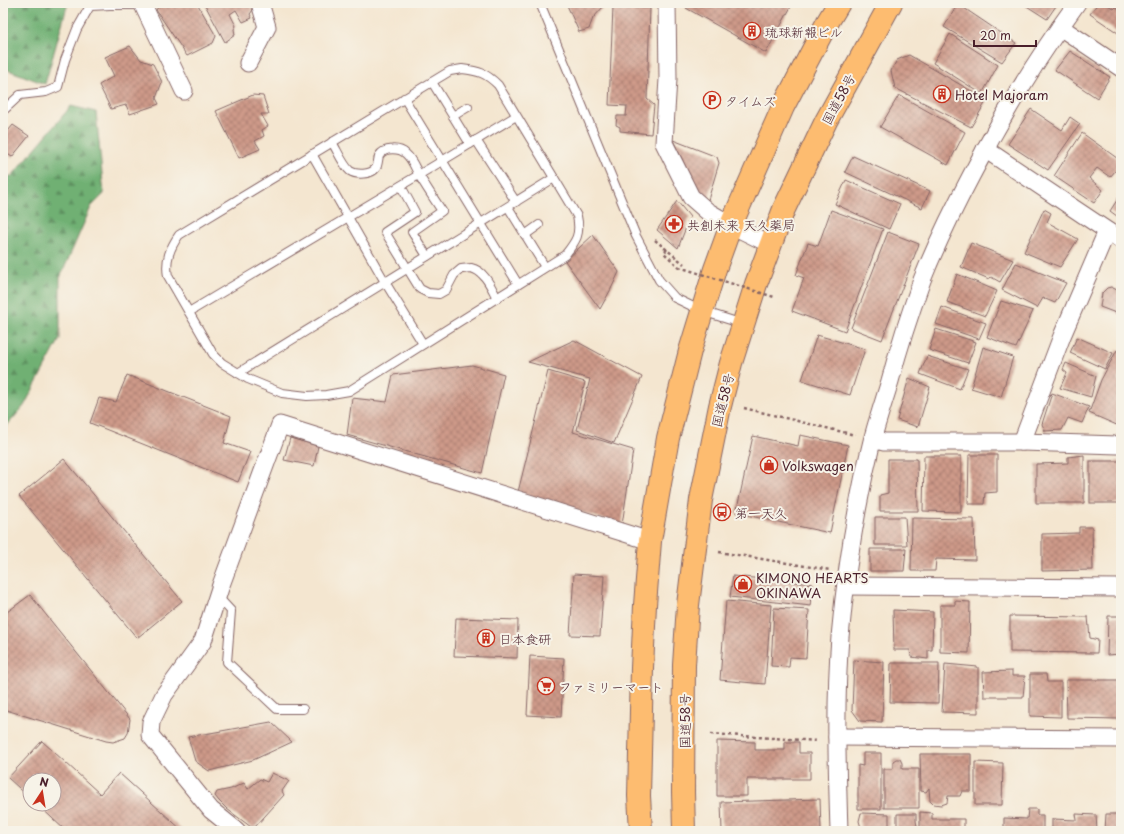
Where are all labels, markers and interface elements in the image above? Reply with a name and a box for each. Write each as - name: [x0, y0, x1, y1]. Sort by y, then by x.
- building icon: 琉球新報ビル: [742, 21, 762, 41]
- place label: 琉球新報ビル: [765, 22, 843, 41]
- scale bar: [974, 22, 1036, 48]
- text: 20 m: [980, 26, 1011, 44]
- street label: 国道58号: [817, 70, 859, 128]
- building icon: Hotel Majoram: [932, 84, 952, 104]
- place label: Hotel Majoram: [955, 85, 1049, 104]
- parking icon: タイムズ: [702, 90, 722, 110]
- place label: タイムズ: [725, 91, 776, 110]
- pharmacy icon: 共創未来 天久薬局: [664, 214, 684, 234]
- place label: 共創未来 天久薬局: [687, 215, 795, 234]
- street label: 国道58号: [706, 371, 738, 429]
- shop icon: Volkswagen: [759, 455, 779, 475]
- place label: Volkswagen: [782, 456, 854, 475]
- bus stop icon: 第一天久: [712, 502, 732, 522]
- place label: 第一天久: [735, 503, 787, 522]
- place label: KIMONO HEARTS OKINAWA: [756, 568, 869, 602]
- shop icon: KIMONO HEARTS OKINAWA: [733, 574, 753, 594]
- building icon: 日本食研: [476, 628, 496, 648]
- place label: 日本食研: [499, 629, 551, 648]
- supermarket icon: ファミリーマート: [536, 676, 556, 696]
- place label: ファミリーマート: [559, 677, 663, 696]
- street label: 国道58号: [675, 693, 694, 749]
- north arrow: [22, 772, 62, 812]
- text: N: [38, 773, 50, 791]

